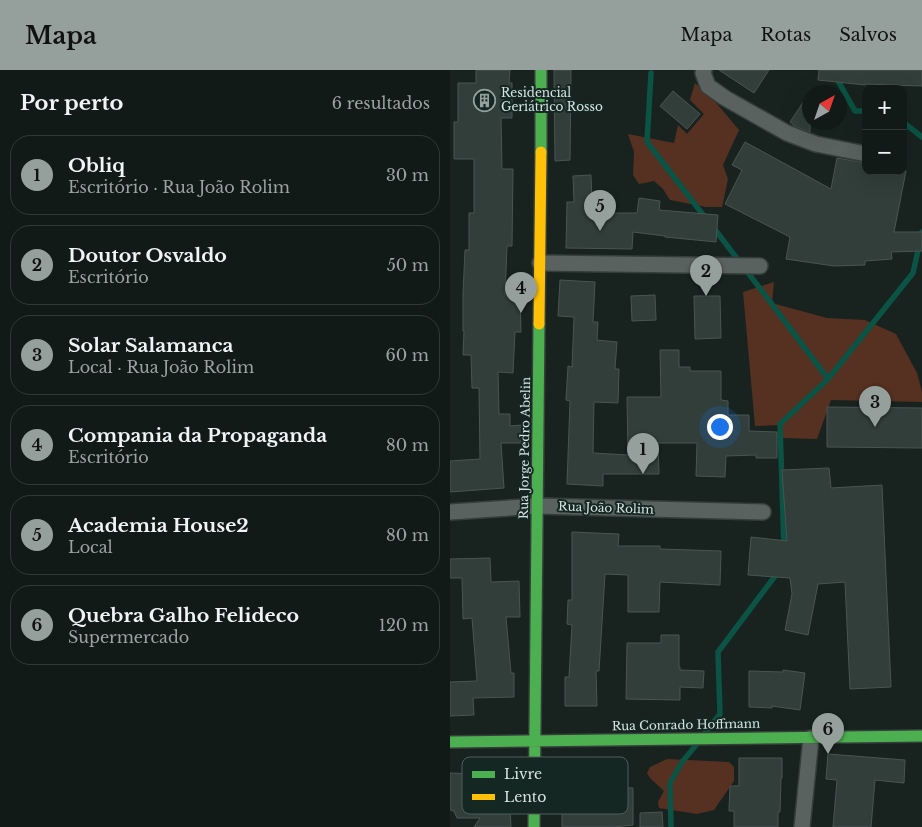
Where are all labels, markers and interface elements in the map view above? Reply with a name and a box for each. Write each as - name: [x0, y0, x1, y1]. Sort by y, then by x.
- text: Mapa: [25, 21, 97, 50]
- text: Mapa: [681, 24, 732, 46]
- text: Rotas: [760, 24, 811, 46]
- text: Salvos: [839, 24, 897, 46]
- place label: Residencial Geriátrico Rosso: [501, 85, 603, 114]
- north arrow: [802, 85, 847, 130]
- map controls: [862, 85, 907, 175]
- button: +: [862, 85, 907, 130]
- building icon: Residencial Geriátrico Rosso: [473, 88, 497, 112]
- text: Por perto: [20, 90, 123, 116]
- text: 6 resultados: [332, 93, 430, 113]
- button: −: [862, 130, 907, 175]
- text: Obliq: [68, 154, 125, 177]
- text: 1: [34, 165, 40, 185]
- text: 30 m: [386, 165, 429, 185]
- text: Escritório · Rua João Rolim: [68, 177, 290, 197]
- pin: 5: [584, 190, 616, 231]
- text: Doutor Osvaldo: [68, 244, 227, 267]
- text: 2: [32, 255, 42, 275]
- text: 50 m: [387, 255, 429, 275]
- pin: 2: [690, 255, 722, 296]
- text: Escritório: [68, 267, 149, 287]
- pin: 4: [505, 272, 537, 313]
- text: Solar Salamanca: [68, 334, 233, 357]
- text: 3: [32, 345, 42, 365]
- text: 60 m: [386, 345, 429, 365]
- text: Local · Rua João Rolim: [68, 357, 254, 377]
- street label: Rua Jorge Pedro Abelin: [516, 377, 533, 519]
- pin: 3: [859, 386, 891, 427]
- your location: [707, 414, 733, 440]
- text: Compania da Propaganda: [68, 424, 327, 447]
- pin: 1: [627, 433, 659, 474]
- text: 4: [32, 435, 42, 455]
- text: 80 m: [386, 435, 429, 455]
- text: Escritório: [68, 447, 149, 467]
- street label: Rua João Rolim: [558, 498, 654, 517]
- text: Academia House2: [68, 514, 249, 537]
- text: 5: [32, 525, 42, 545]
- text: 80 m: [386, 525, 429, 545]
- text: Local: [68, 537, 113, 557]
- text: Quebra Galho Felideco: [68, 604, 299, 627]
- text: 6: [32, 615, 42, 635]
- text: 120 m: [379, 615, 429, 635]
- text: Supermercado: [68, 627, 189, 647]
- pin: 6: [812, 713, 844, 754]
- street label: Rua Conrado Hoffmann: [612, 716, 760, 733]
- legend: [462, 757, 628, 814]
- text: Livre: [504, 765, 542, 783]
- text: Lento: [504, 788, 546, 806]

